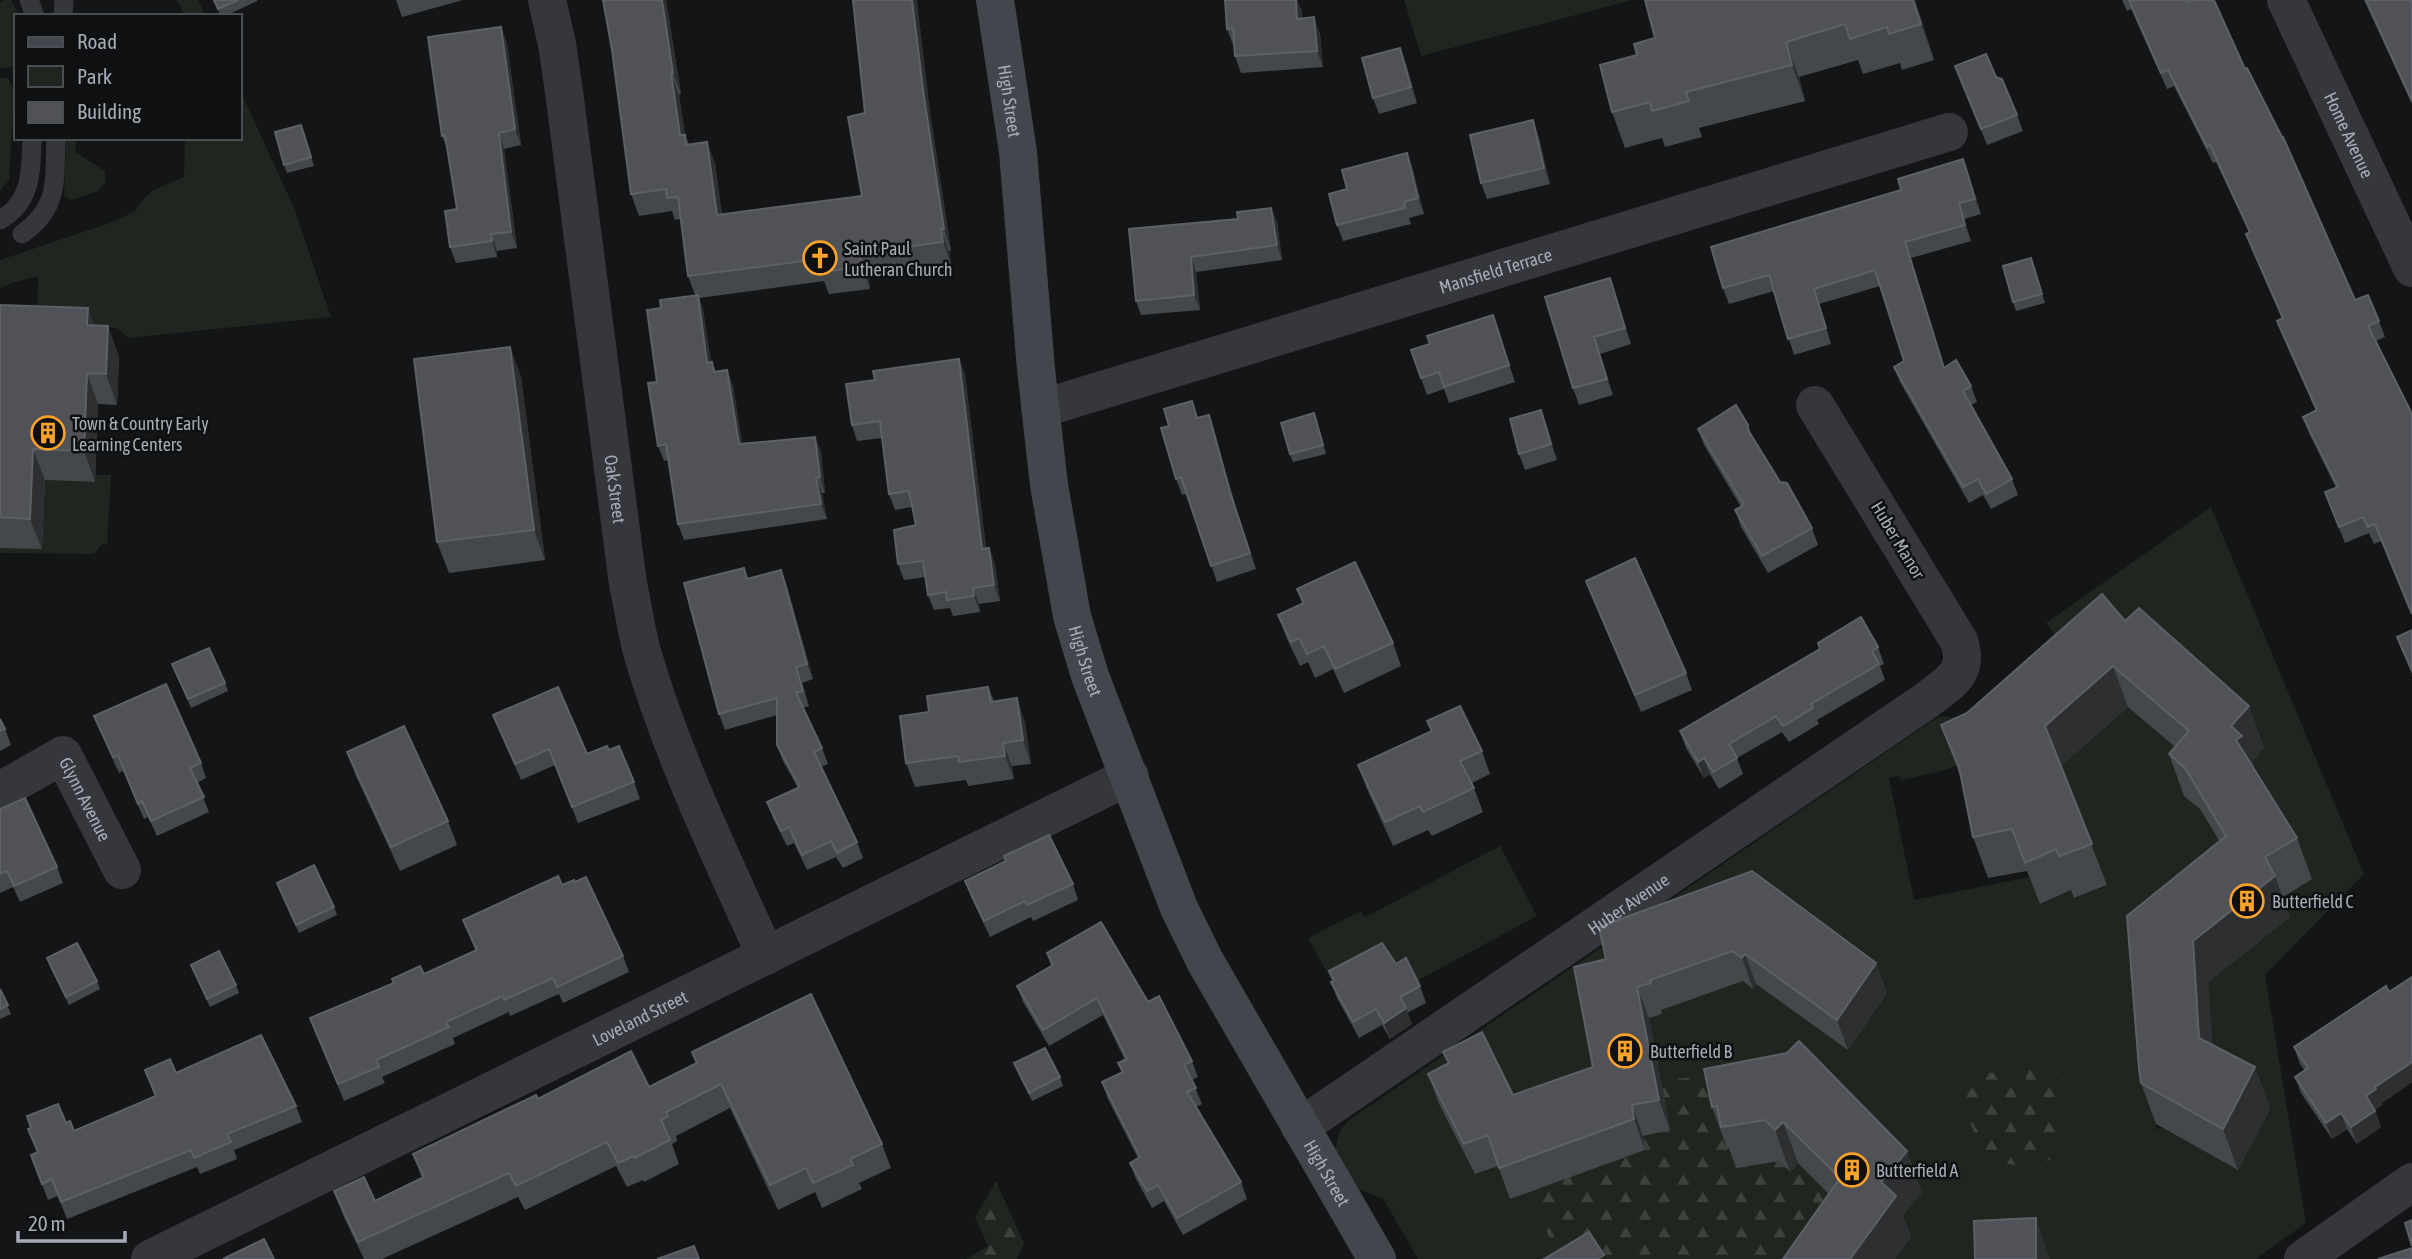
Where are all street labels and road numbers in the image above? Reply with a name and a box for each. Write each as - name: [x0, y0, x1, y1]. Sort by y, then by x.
- street label: High Street: [994, 63, 1026, 139]
- street label: Home Avenue: [2320, 89, 2379, 181]
- street label: Mansfield Terrace: [1436, 243, 1554, 297]
- street label: Oak Street: [601, 454, 630, 524]
- street label: Huber Manor: [1867, 497, 1930, 583]
- street label: High Street: [1065, 623, 1107, 699]
- street label: Glynn Avenue: [55, 754, 116, 844]
- street label: Huber Avenue: [1584, 869, 1673, 939]
- street label: Loveland Street: [589, 985, 691, 1050]
- street label: High Street: [1300, 1136, 1355, 1210]

